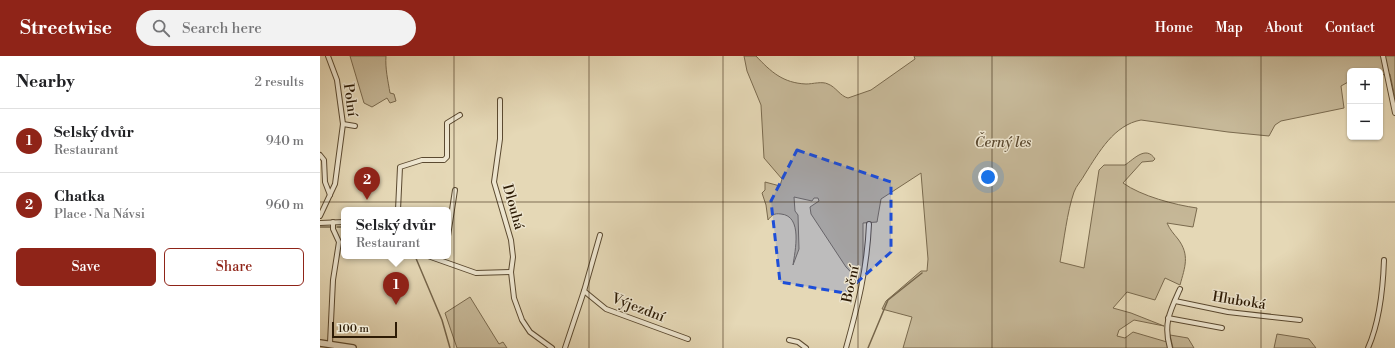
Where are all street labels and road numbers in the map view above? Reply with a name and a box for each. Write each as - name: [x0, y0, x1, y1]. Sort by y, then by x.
- street label: Polní: [339, 82, 361, 119]
- street label: Dlouhá: [498, 182, 528, 233]
- street label: Boční: [838, 262, 864, 305]
- street label: Hluboká: [1211, 288, 1268, 314]
- street label: Výjezdní: [608, 289, 668, 327]

